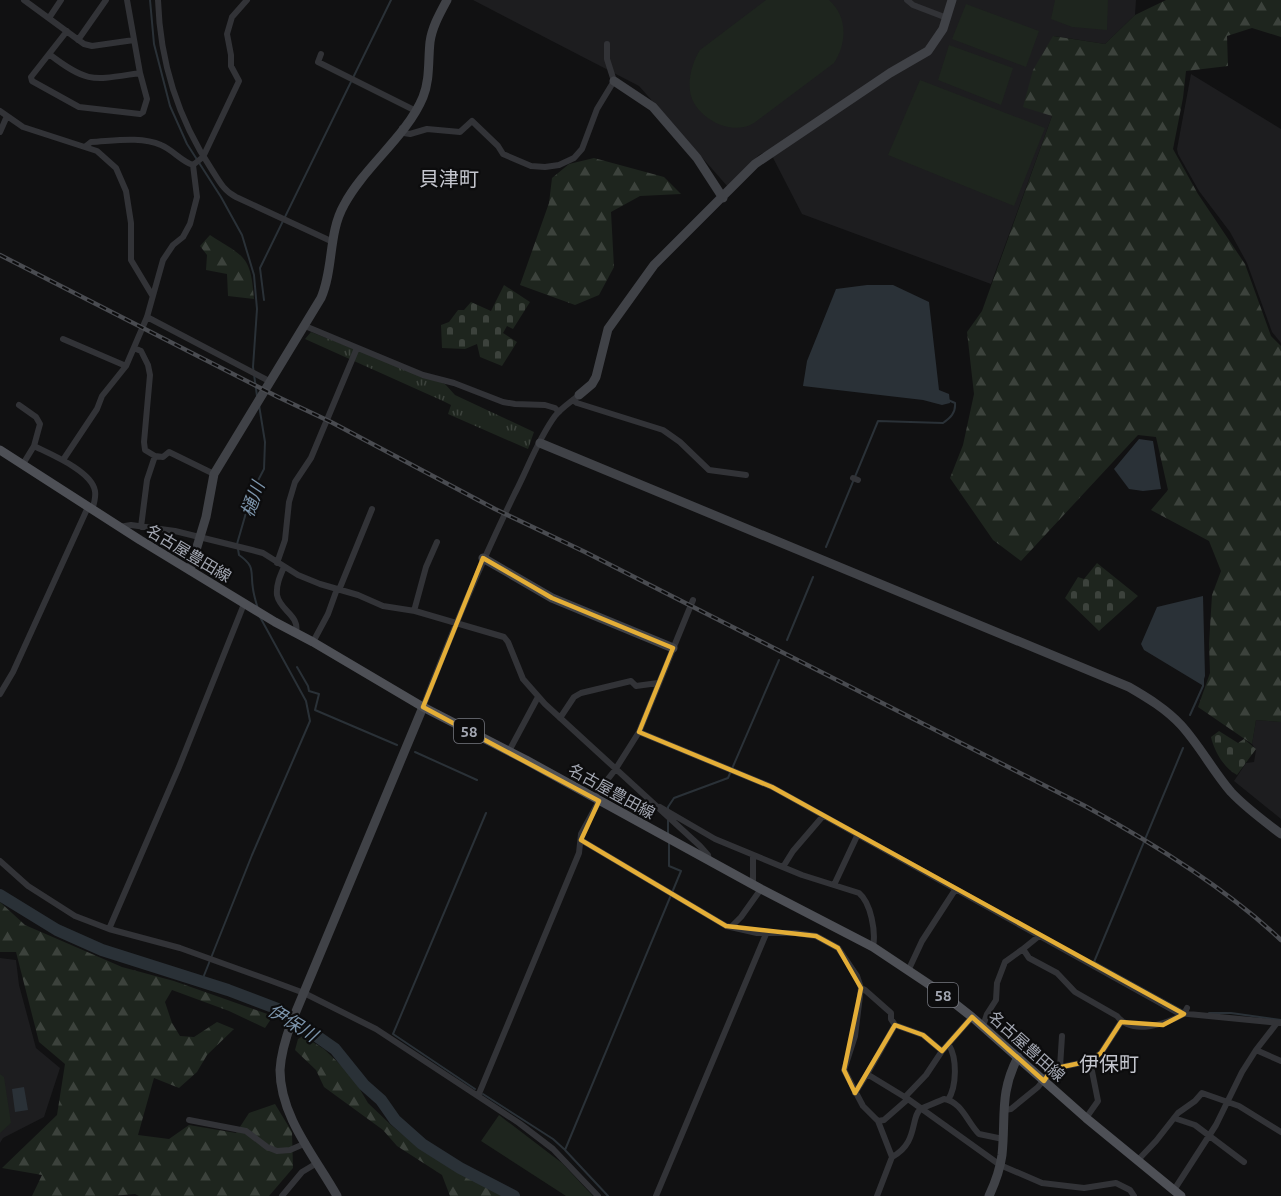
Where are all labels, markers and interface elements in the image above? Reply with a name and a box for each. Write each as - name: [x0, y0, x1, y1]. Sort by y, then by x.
- district label: 貝津町: [419, 167, 479, 190]
- water label: 樋川: [236, 477, 268, 519]
- street label: 名古屋豊田線: [143, 521, 235, 585]
- road number: 58: [454, 719, 484, 743]
- street label: 名古屋豊田線: [566, 760, 658, 822]
- road number: 58: [928, 983, 958, 1007]
- water label: 伊保川: [265, 999, 323, 1046]
- street label: 名古屋豊田線: [985, 1007, 1069, 1085]
- district label: 伊保町: [1079, 1052, 1139, 1075]

